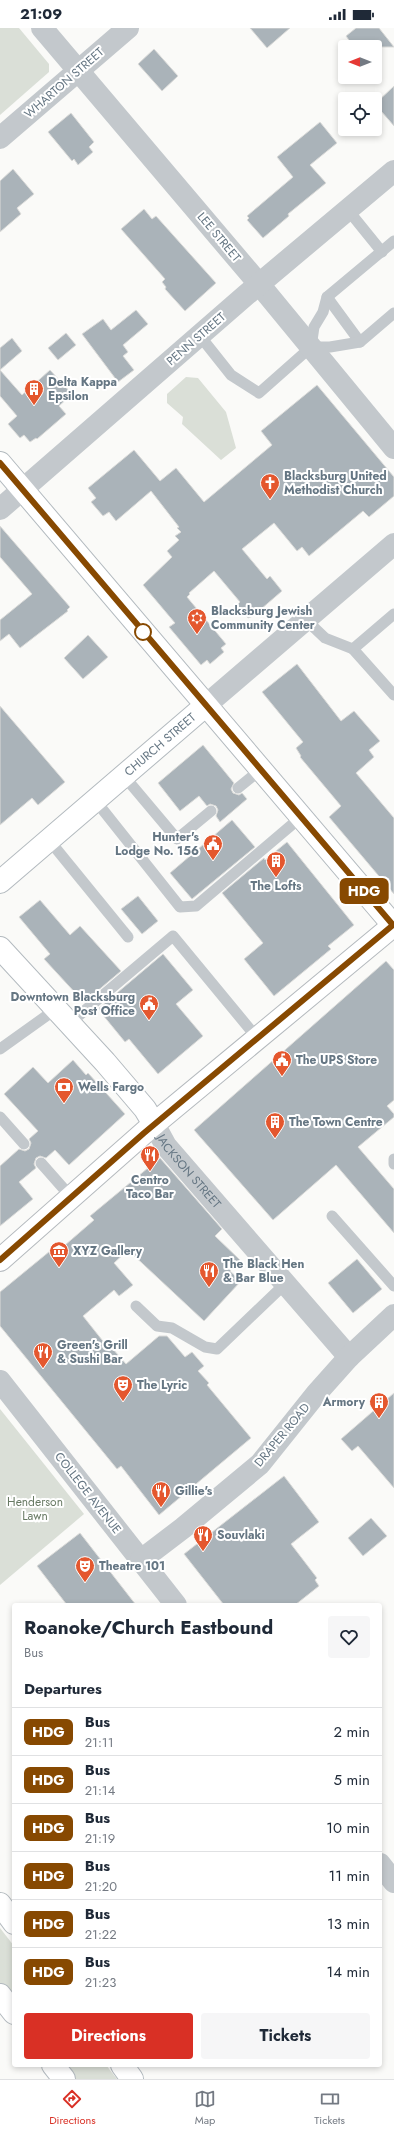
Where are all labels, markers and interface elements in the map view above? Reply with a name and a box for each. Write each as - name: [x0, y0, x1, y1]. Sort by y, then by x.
- text: 21:09: [20, 3, 62, 25]
- north arrow: [338, 40, 382, 84]
- map controls: [338, 40, 382, 136]
- street label: WHARTON STREET: [20, 43, 108, 123]
- button: locate: [338, 92, 382, 136]
- street label: LEE STREET: [193, 208, 245, 266]
- street label: PENN STREET: [163, 308, 230, 370]
- place label: Delta Kappa Epsilon: [48, 373, 117, 405]
- building icon: Delta Kappa Epsilon: [23, 378, 45, 406]
- place label: Blacksburg United Methodist Church: [284, 467, 387, 499]
- church icon: Blacksburg United Methodist Church: [259, 472, 281, 500]
- place label: Blacksburg Jewish Community Center: [211, 602, 315, 634]
- synagogue icon: Blacksburg Jewish Community Center: [186, 607, 208, 635]
- unlabelled marker: [134, 623, 152, 641]
- street label: CHURCH STREET: [120, 708, 200, 780]
- place label: Hunter's Lodge No. 156: [115, 828, 200, 860]
- public building icon: Hunter's Lodge No. 156: [202, 833, 224, 861]
- building icon: The Lofts: [265, 850, 287, 878]
- place label: The Lofts: [251, 877, 302, 895]
- line badge: HDG: [341, 878, 387, 904]
- text: HDG: [348, 881, 380, 901]
- place label: Downtown Blacksburg Post Office: [11, 988, 135, 1020]
- public building icon: Downtown Blacksburg Post Office: [138, 993, 160, 1021]
- public building icon: The UPS Store: [271, 1049, 293, 1077]
- place label: The UPS Store: [296, 1051, 377, 1069]
- bank icon: Wells Fargo: [53, 1076, 75, 1104]
- place label: Wells Fargo: [78, 1078, 144, 1096]
- building icon: The Town Centre: [264, 1111, 286, 1139]
- place label: The Town Centre: [289, 1113, 383, 1131]
- street label: JACKSON STREET: [151, 1129, 225, 1213]
- restaurant icon: Centro Taco Bar: [139, 1144, 161, 1172]
- place label: Centro Taco Bar: [126, 1171, 174, 1203]
- museum icon: XYZ Gallery: [48, 1240, 70, 1268]
- place label: XYZ Gallery: [73, 1242, 143, 1260]
- place label: The Black Hen & Bar Blue: [223, 1255, 304, 1287]
- restaurant icon: The Black Hen & Bar Blue: [198, 1260, 220, 1288]
- place label: Green's Grill & Sushi Bar: [57, 1336, 128, 1368]
- restaurant icon: Green's Grill & Sushi Bar: [32, 1341, 54, 1369]
- theatre icon: The Lyric: [112, 1374, 134, 1402]
- place label: The Lyric: [137, 1376, 187, 1394]
- building icon: Armory: [368, 1391, 390, 1419]
- place label: Armory: [322, 1393, 366, 1411]
- street label: DRAPER ROAD: [250, 1399, 314, 1471]
- street label: COLLEGE AVENUE: [50, 1448, 126, 1538]
- restaurant icon: Gillie's: [150, 1480, 172, 1508]
- place label: Gillie's: [175, 1482, 213, 1500]
- park label: Henderson Lawn: [7, 1493, 63, 1525]
- restaurant icon: Souvlaki: [192, 1524, 214, 1552]
- place label: Souvlaki: [217, 1526, 265, 1544]
- theatre icon: Theatre 101: [74, 1555, 96, 1583]
- place label: Theatre 101: [99, 1557, 165, 1575]
- text: Roanoke/Church Eastbound: [24, 1614, 273, 1641]
- button: heart: [328, 1616, 370, 1658]
- text: Bus: [24, 1643, 43, 1662]
- text: Departures: [24, 1678, 102, 1700]
- text: Bus: [85, 1711, 110, 1733]
- text: 2 min: [333, 1721, 370, 1743]
- text: HDG: [32, 1722, 65, 1742]
- text: 21:11: [85, 1733, 114, 1752]
- text: Bus: [85, 1759, 110, 1781]
- text: 5 min: [334, 1769, 370, 1791]
- text: HDG: [32, 1770, 65, 1790]
- text: 21:14: [85, 1781, 115, 1800]
- text: Bus: [85, 1807, 110, 1829]
- text: 10 min: [326, 1817, 370, 1839]
- text: HDG: [32, 1818, 65, 1838]
- text: 21:19: [85, 1829, 115, 1848]
- text: Bus: [85, 1855, 110, 1877]
- text: 11 min: [329, 1865, 370, 1887]
- text: HDG: [32, 1866, 65, 1886]
- text: 21:20: [85, 1877, 117, 1896]
- text: Bus: [85, 1903, 110, 1925]
- text: 13 min: [327, 1913, 370, 1935]
- text: HDG: [32, 1914, 65, 1934]
- text: 21:22: [85, 1925, 117, 1944]
- text: Bus: [85, 1951, 110, 1973]
- text: 14 min: [327, 1961, 370, 1983]
- text: HDG: [32, 1962, 65, 1982]
- text: 21:23: [85, 1973, 116, 1992]
- button: Directions: [24, 2013, 193, 2059]
- button: Tickets: [201, 2013, 370, 2059]
- tab: Directions: [49, 2088, 96, 2128]
- tab: Map: [194, 2088, 216, 2128]
- tab: Tickets: [314, 2088, 345, 2128]

